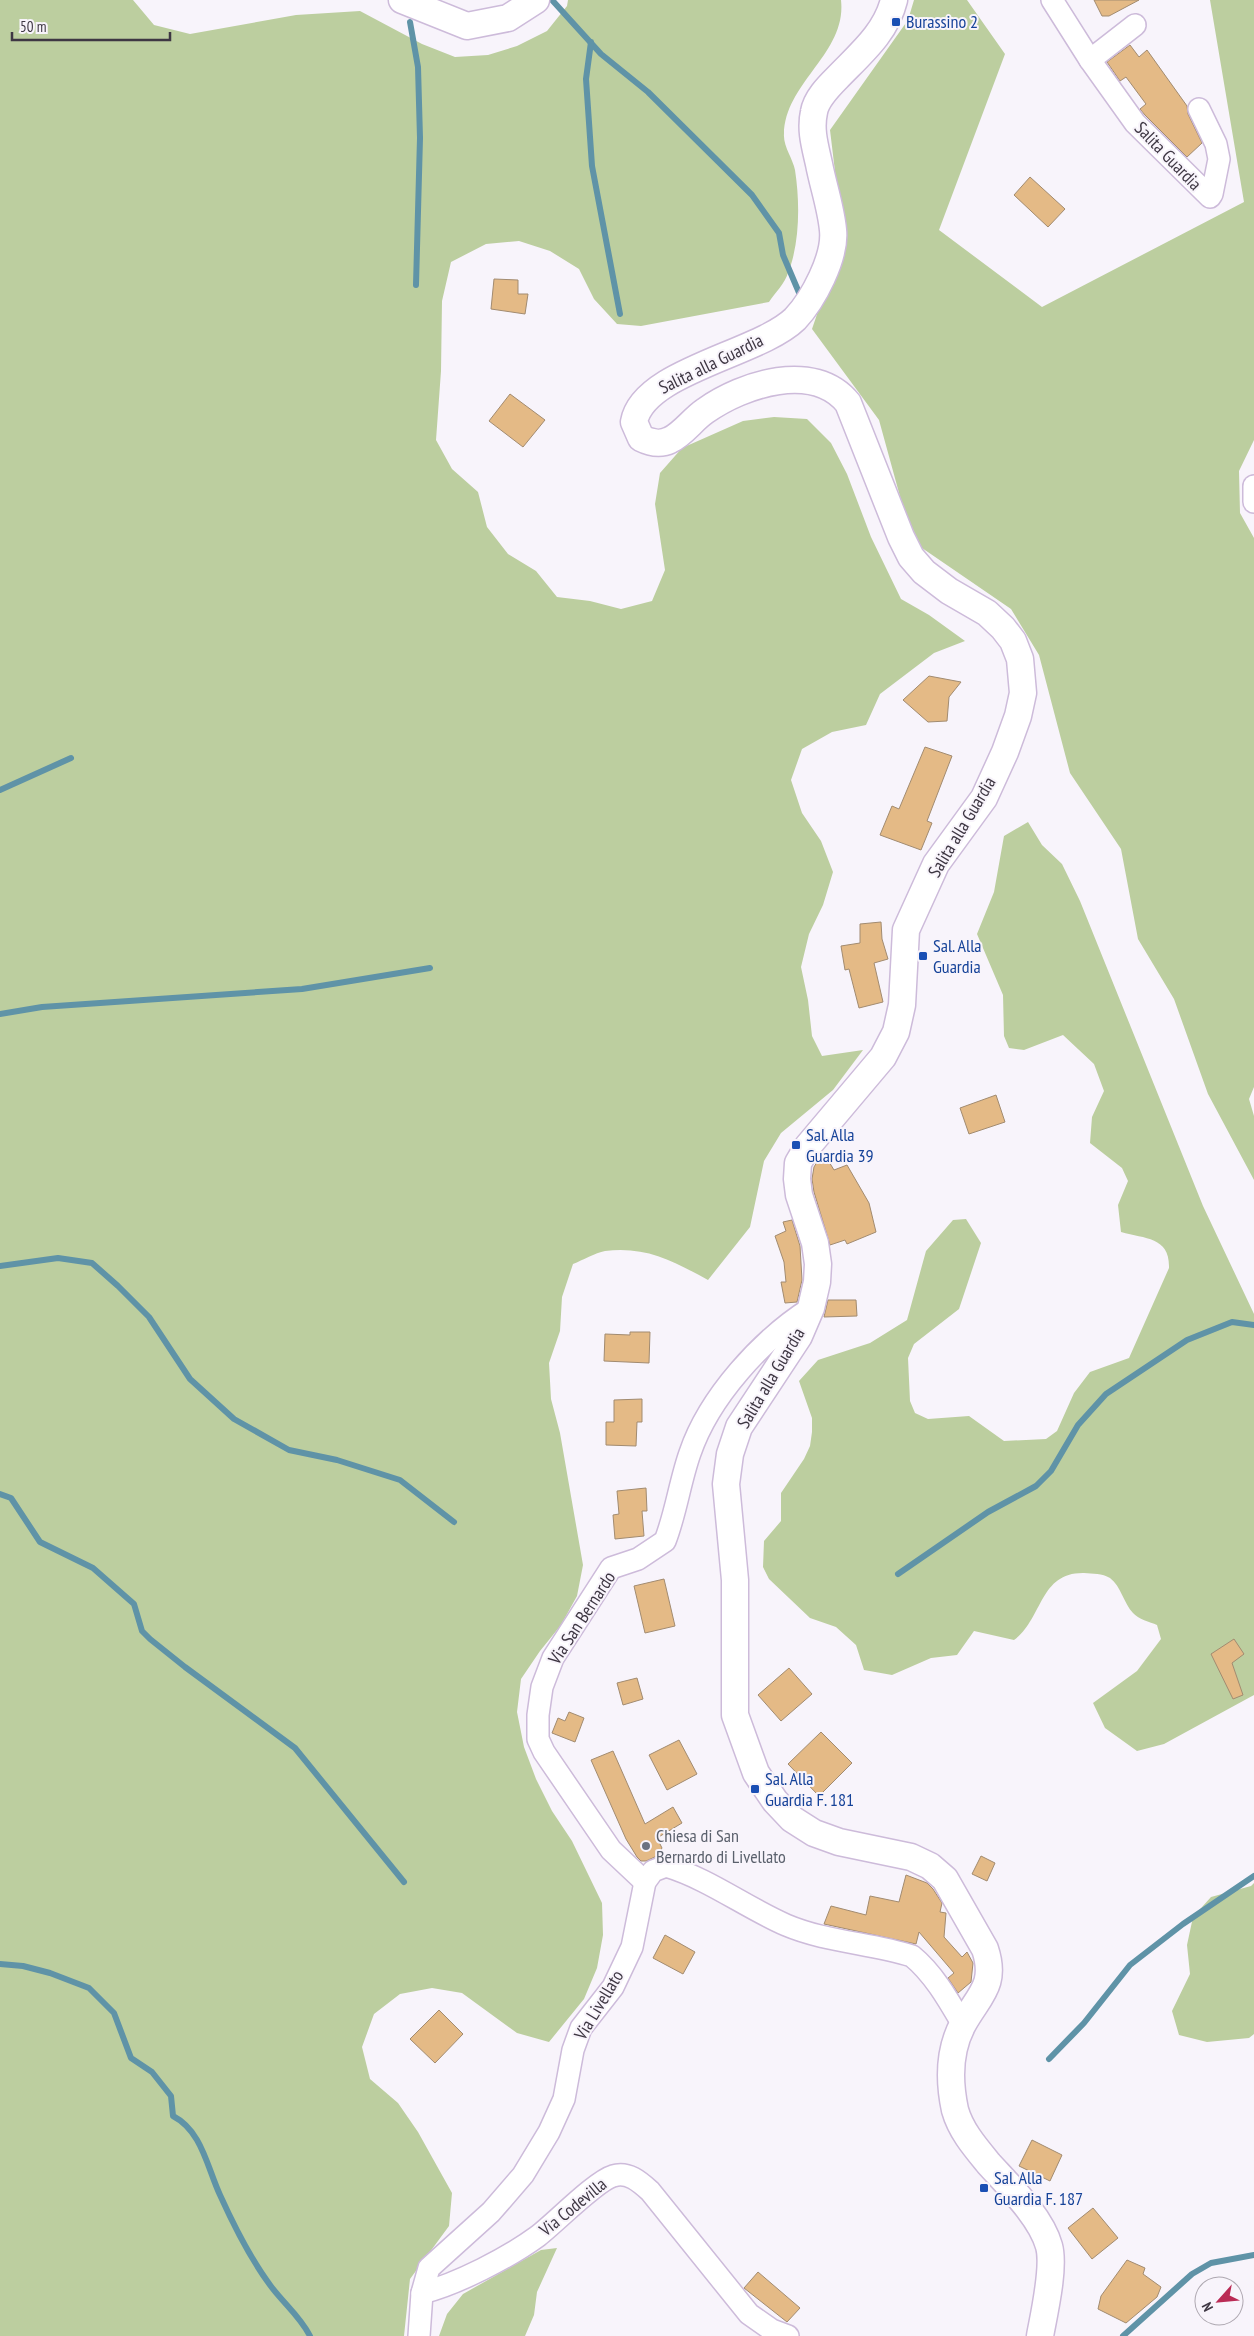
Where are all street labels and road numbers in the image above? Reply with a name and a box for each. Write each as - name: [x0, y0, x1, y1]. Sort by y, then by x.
- street label: Salita Guardia: [1130, 116, 1207, 195]
- street label: Salita alla Guardia: [655, 328, 767, 399]
- street label: Salita alla Guardia: [923, 772, 1001, 881]
- street label: Salita alla Guardia: [732, 1323, 810, 1432]
- street label: Via San Bernardo: [542, 1567, 620, 1669]
- street label: Via Livellato: [568, 1966, 628, 2045]
- street label: Via Codevilla: [534, 2172, 611, 2241]

